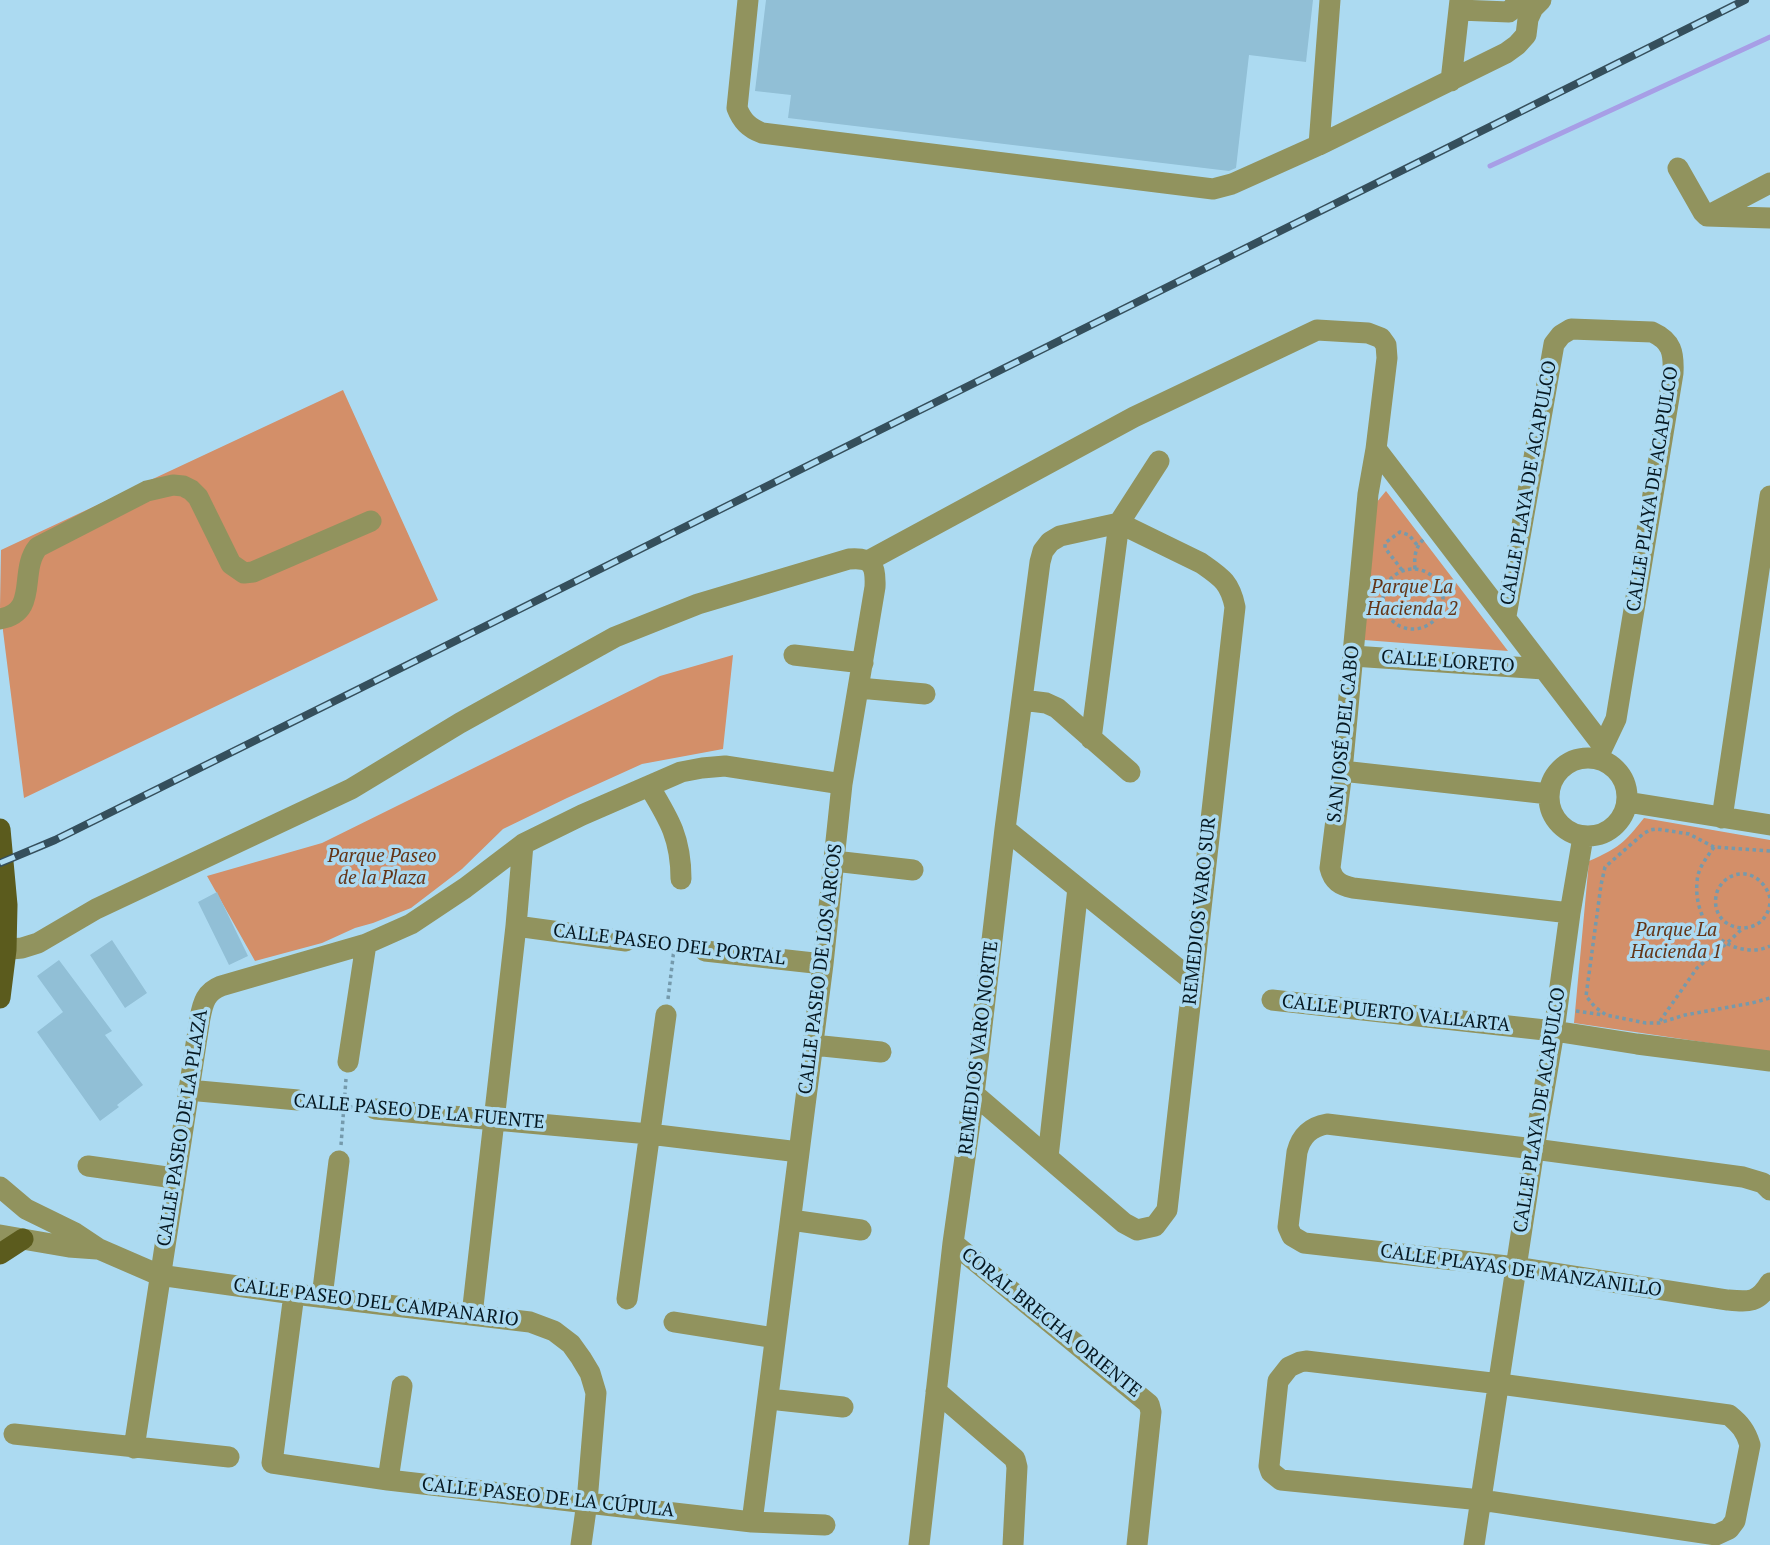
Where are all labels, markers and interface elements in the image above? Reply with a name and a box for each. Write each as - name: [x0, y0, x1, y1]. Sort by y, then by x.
- street label: CALLE PLAYA DE ACAPULCO: [1496, 359, 1562, 607]
- street label: CALLE PLAYA DE ACAPULCO: [1622, 365, 1684, 613]
- park label: Parque La Hacienda 2: [1366, 577, 1458, 621]
- street label: SAN JOSÉ DEL CABO: [1323, 644, 1365, 824]
- street label: CALLE LORETO: [1380, 646, 1516, 678]
- street label: REMEDIOS VARO SUR: [1179, 816, 1221, 1006]
- street label: CALLE PASEO DE LOS ARCOS: [794, 842, 848, 1096]
- park label: Parque Paseo de la Plaza: [328, 846, 436, 890]
- street label: CALLE PASEO DEL PORTAL: [552, 919, 786, 971]
- park label: Parque La Hacienda 1: [1630, 920, 1722, 964]
- street label: REMEDIOS VARO NORTE: [955, 939, 1003, 1157]
- street label: CALLE PLAYA DE ACAPULCO: [1509, 986, 1571, 1234]
- street label: CALLE PUERTO VALLARTA: [1281, 991, 1511, 1037]
- street label: CALLE PASEO DE LA PLAZA: [153, 1008, 213, 1248]
- street label: CALLE PASEO DE LA FUENTE: [292, 1090, 546, 1134]
- street label: CALLE PLAYAS DE MANZANILLO: [1379, 1240, 1663, 1302]
- street label: CORAL BRECHA ORIENTE: [956, 1243, 1146, 1403]
- street label: CALLE PASEO DEL CAMPANARIO: [232, 1274, 520, 1332]
- street label: CALLE PASEO DE LA CÚPULA: [421, 1473, 675, 1523]

